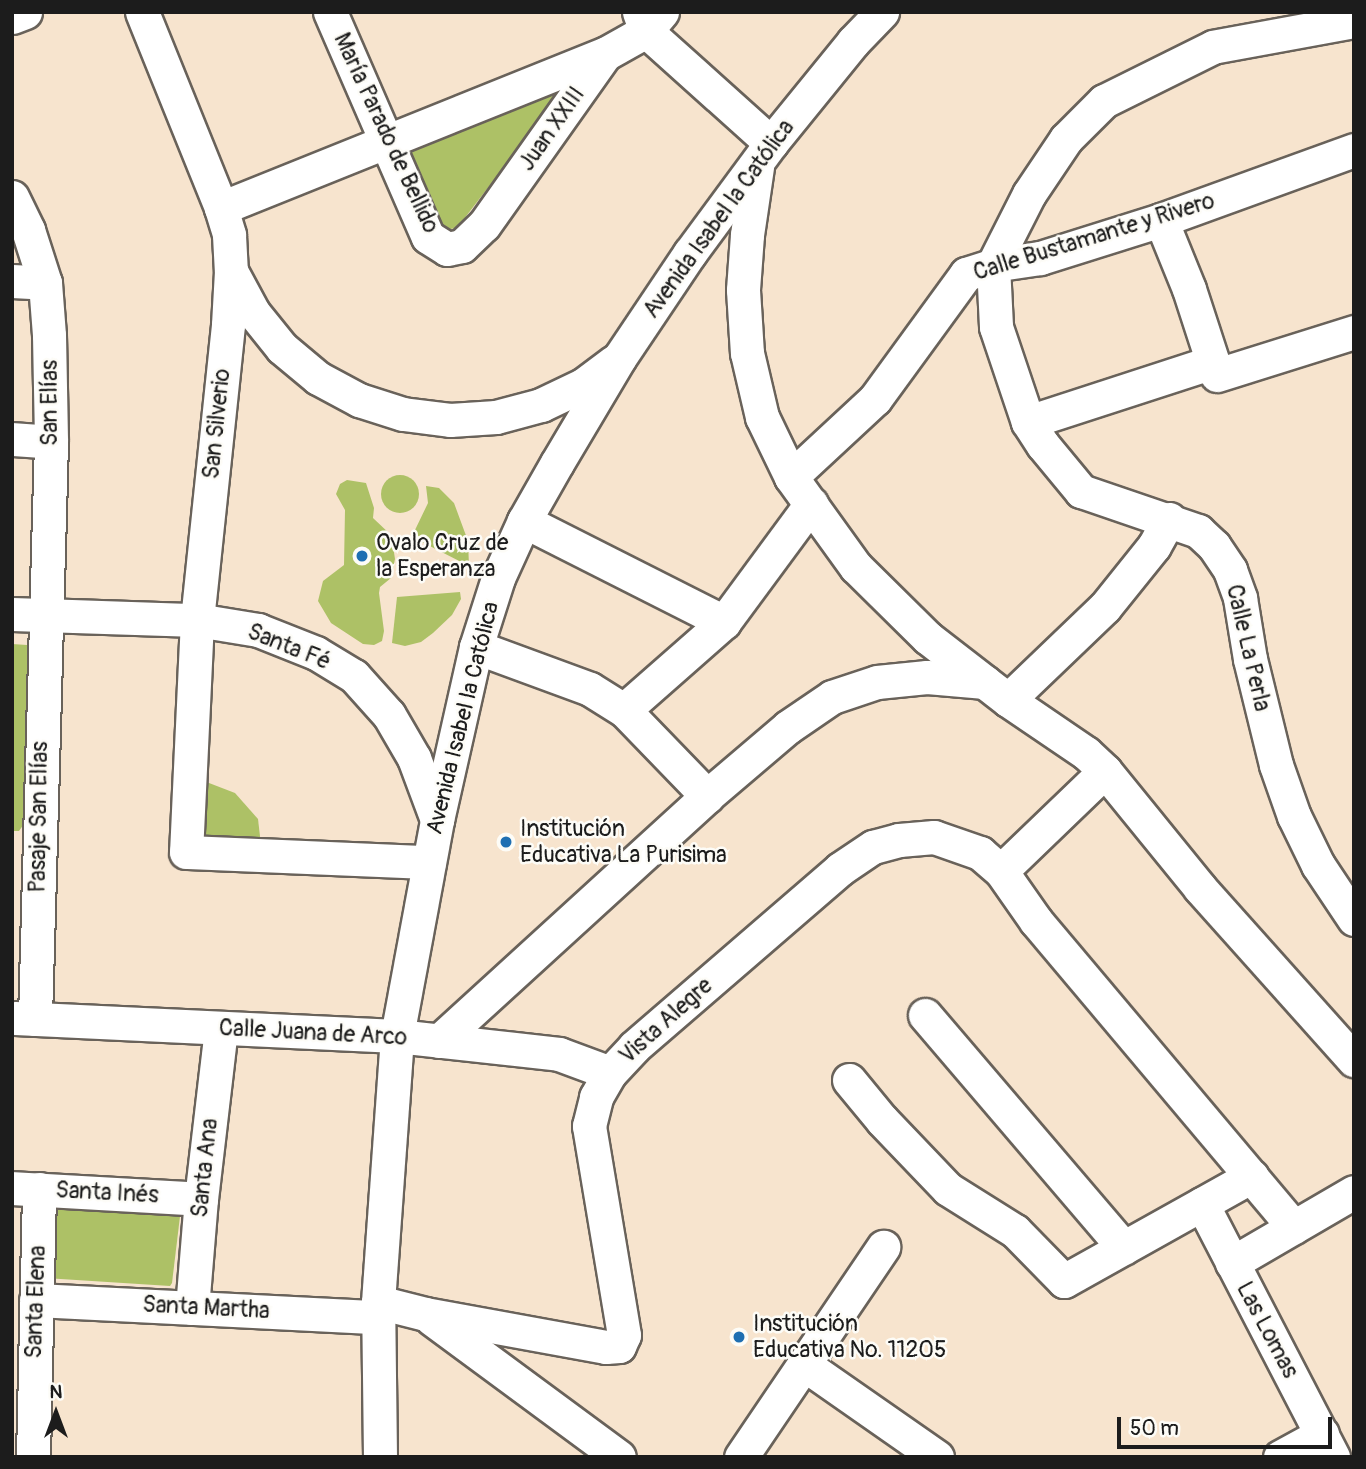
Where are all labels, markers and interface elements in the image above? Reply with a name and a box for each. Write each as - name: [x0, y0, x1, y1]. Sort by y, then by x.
- street label: María Parado de Bellido: [328, 29, 444, 237]
- street label: Juan XXIII: [513, 82, 591, 176]
- street label: Avenida Isabel la Católica: [638, 114, 800, 324]
- street label: Calle Bustamante y Rivero: [970, 187, 1218, 287]
- street label: San Elías: [36, 360, 64, 446]
- street label: San Silverio: [197, 367, 237, 481]
- place label: Ovalo Cruz de la Esperanza: [376, 529, 508, 583]
- marker: Ovalo Cruz de la Esperanza: [354, 548, 370, 564]
- street label: Calle La Perla: [1220, 582, 1276, 714]
- street label: Avenida Isabel la Católica: [421, 599, 505, 837]
- street label: Santa Fé: [243, 618, 335, 676]
- street label: Pasaje San Elías: [24, 741, 54, 893]
- place label: Institución Educativa La Purisima: [520, 815, 727, 869]
- marker: Institución Educativa La Purisima: [498, 834, 514, 850]
- street label: Vista Alegre: [614, 972, 718, 1070]
- street label: Calle Juana de Arco: [218, 1014, 408, 1052]
- street label: Santa Ana: [186, 1117, 224, 1219]
- street label: Santa Inés: [55, 1177, 159, 1209]
- street label: Santa Elena: [20, 1245, 52, 1359]
- street label: Las Lomas: [1230, 1277, 1304, 1383]
- street label: Santa Martha: [142, 1291, 270, 1325]
- place label: Institución Educativa No. 11205: [753, 1310, 947, 1364]
- marker: Institución Educativa No. 11205: [731, 1329, 747, 1345]
- north arrow: [21, 1378, 91, 1448]
- text: N: [50, 1380, 62, 1404]
- scale bar: [1121, 1402, 1336, 1446]
- text: 50 m: [1130, 1415, 1179, 1442]

